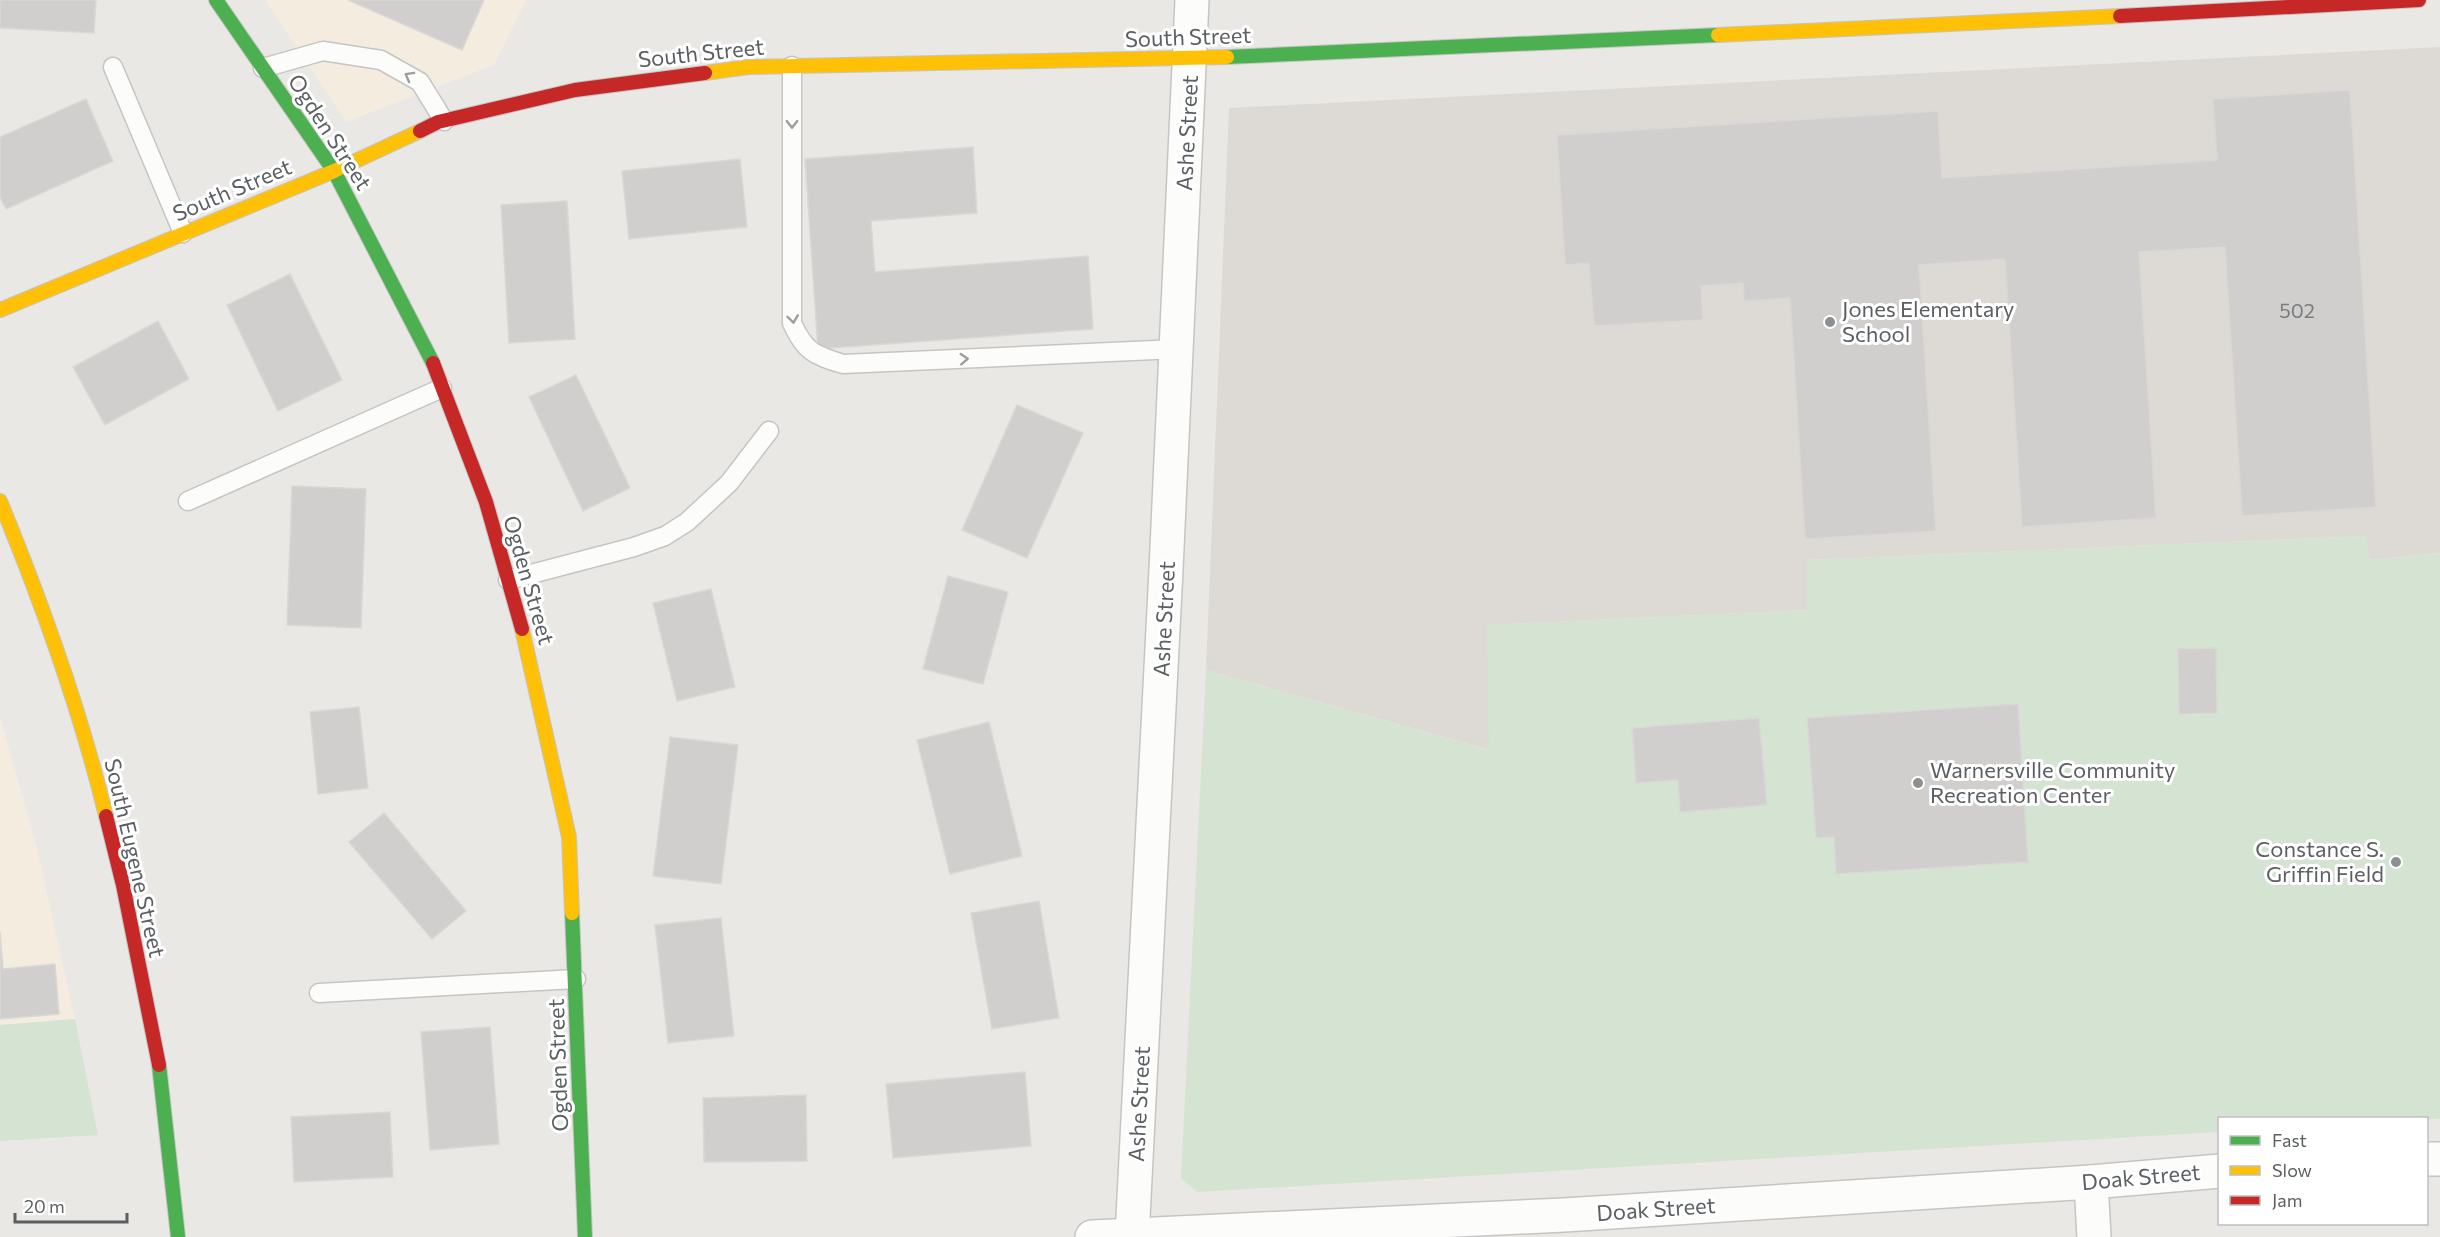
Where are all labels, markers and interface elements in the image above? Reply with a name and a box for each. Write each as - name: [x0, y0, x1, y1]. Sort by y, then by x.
- street label: South Street: [1124, 21, 1252, 52]
- street label: South Street: [637, 32, 765, 73]
- street label: Ogden Street: [283, 69, 378, 195]
- one-way arrow: [405, 72, 415, 83]
- street label: Ashe Street: [1170, 74, 1203, 191]
- one-way arrow: [786, 120, 798, 129]
- street label: South Street: [168, 152, 295, 227]
- place label: Jones Elementary School: [1842, 295, 2014, 347]
- house number: 502: [2279, 298, 2315, 322]
- one-way arrow: [787, 314, 799, 324]
- marker: Jones Elementary School: [1823, 315, 1837, 329]
- one-way arrow: [960, 352, 969, 365]
- street label: Ogden Street: [498, 512, 561, 648]
- street label: Ashe Street: [1147, 560, 1180, 677]
- street label: South Eugene Street: [99, 756, 172, 960]
- place label: Warnersville Community Recreation Center: [1930, 756, 2175, 808]
- marker: Warnersville Community Recreation Center: [1911, 776, 1925, 790]
- place label: Constance S. Griffin Field: [2255, 835, 2384, 887]
- marker: Constance S. Griffin Field: [2389, 855, 2403, 869]
- street label: Ogden Street: [542, 998, 573, 1132]
- street label: Ashe Street: [1122, 1045, 1155, 1162]
- legend: [2218, 1117, 2428, 1225]
- text: Fast: [2272, 1129, 2307, 1151]
- street label: Doak Street: [2080, 1158, 2202, 1195]
- text: Slow: [2272, 1159, 2312, 1181]
- scale bar: [15, 1186, 128, 1224]
- text: Jam: [2272, 1189, 2302, 1211]
- street label: Doak Street: [1596, 1191, 1716, 1226]
- text: 20 m: [24, 1195, 65, 1217]

